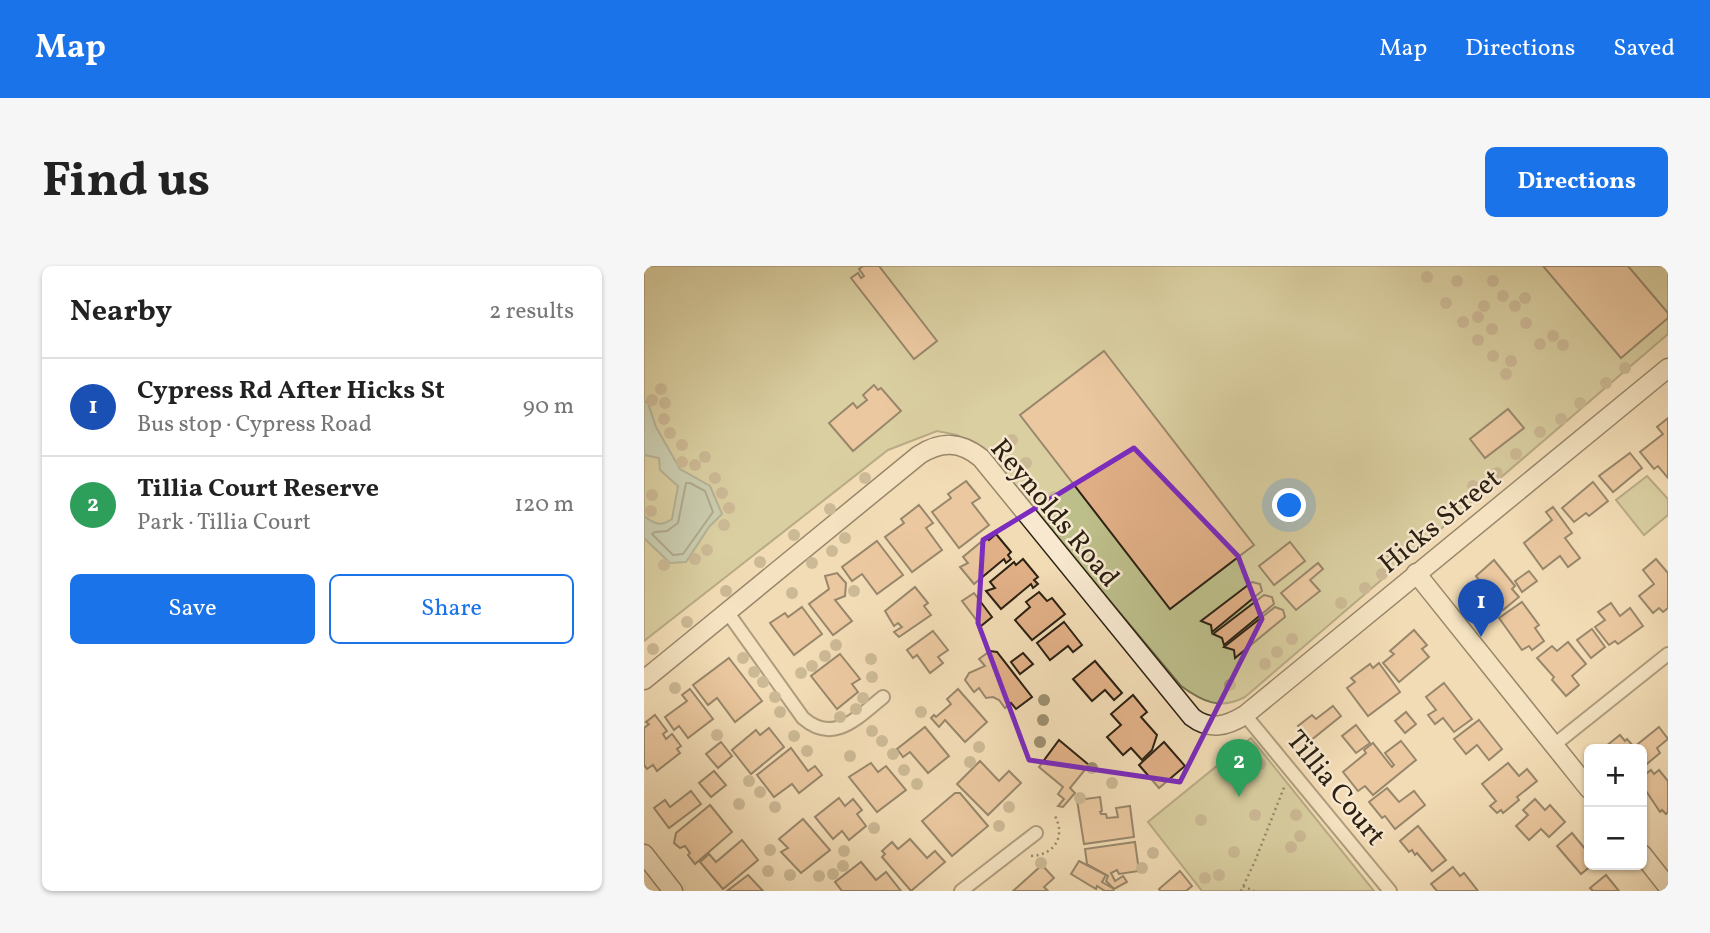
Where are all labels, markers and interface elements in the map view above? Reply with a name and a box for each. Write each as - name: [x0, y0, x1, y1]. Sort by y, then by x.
- text: Map: [35, 26, 106, 72]
- text: Map: [1379, 32, 1427, 66]
- text: Directions: [1465, 32, 1575, 66]
- text: Saved: [1613, 32, 1675, 66]
- button: Directions: [1485, 147, 1668, 217]
- text: Find us: [42, 148, 210, 217]
- text: Nearby: [70, 291, 172, 333]
- text: 2 results: [489, 296, 574, 328]
- text: Cypress Rd After Hicks St: [137, 373, 445, 409]
- text: 1: [88, 391, 98, 423]
- text: 90 m: [523, 391, 574, 423]
- text: Bus stop · Cypress Road: [137, 409, 372, 441]
- street label: Reynolds Road: [980, 431, 1128, 596]
- street label: Hicks Street: [1371, 460, 1510, 584]
- text: Tillia Court Reserve: [137, 471, 379, 507]
- your location: [1272, 488, 1306, 522]
- text: 2: [87, 489, 99, 521]
- text: 120 m: [514, 489, 574, 521]
- text: Park · Tillia Court: [137, 507, 311, 539]
- button: Save: [70, 574, 315, 644]
- button: Share: [329, 574, 574, 644]
- pin: 1: [1458, 579, 1504, 637]
- street label: Tillia Court: [1276, 722, 1394, 855]
- pin: 2: [1216, 739, 1262, 797]
- map controls: [1584, 744, 1647, 870]
- button: +: [1584, 744, 1647, 807]
- button: −: [1584, 807, 1647, 870]

